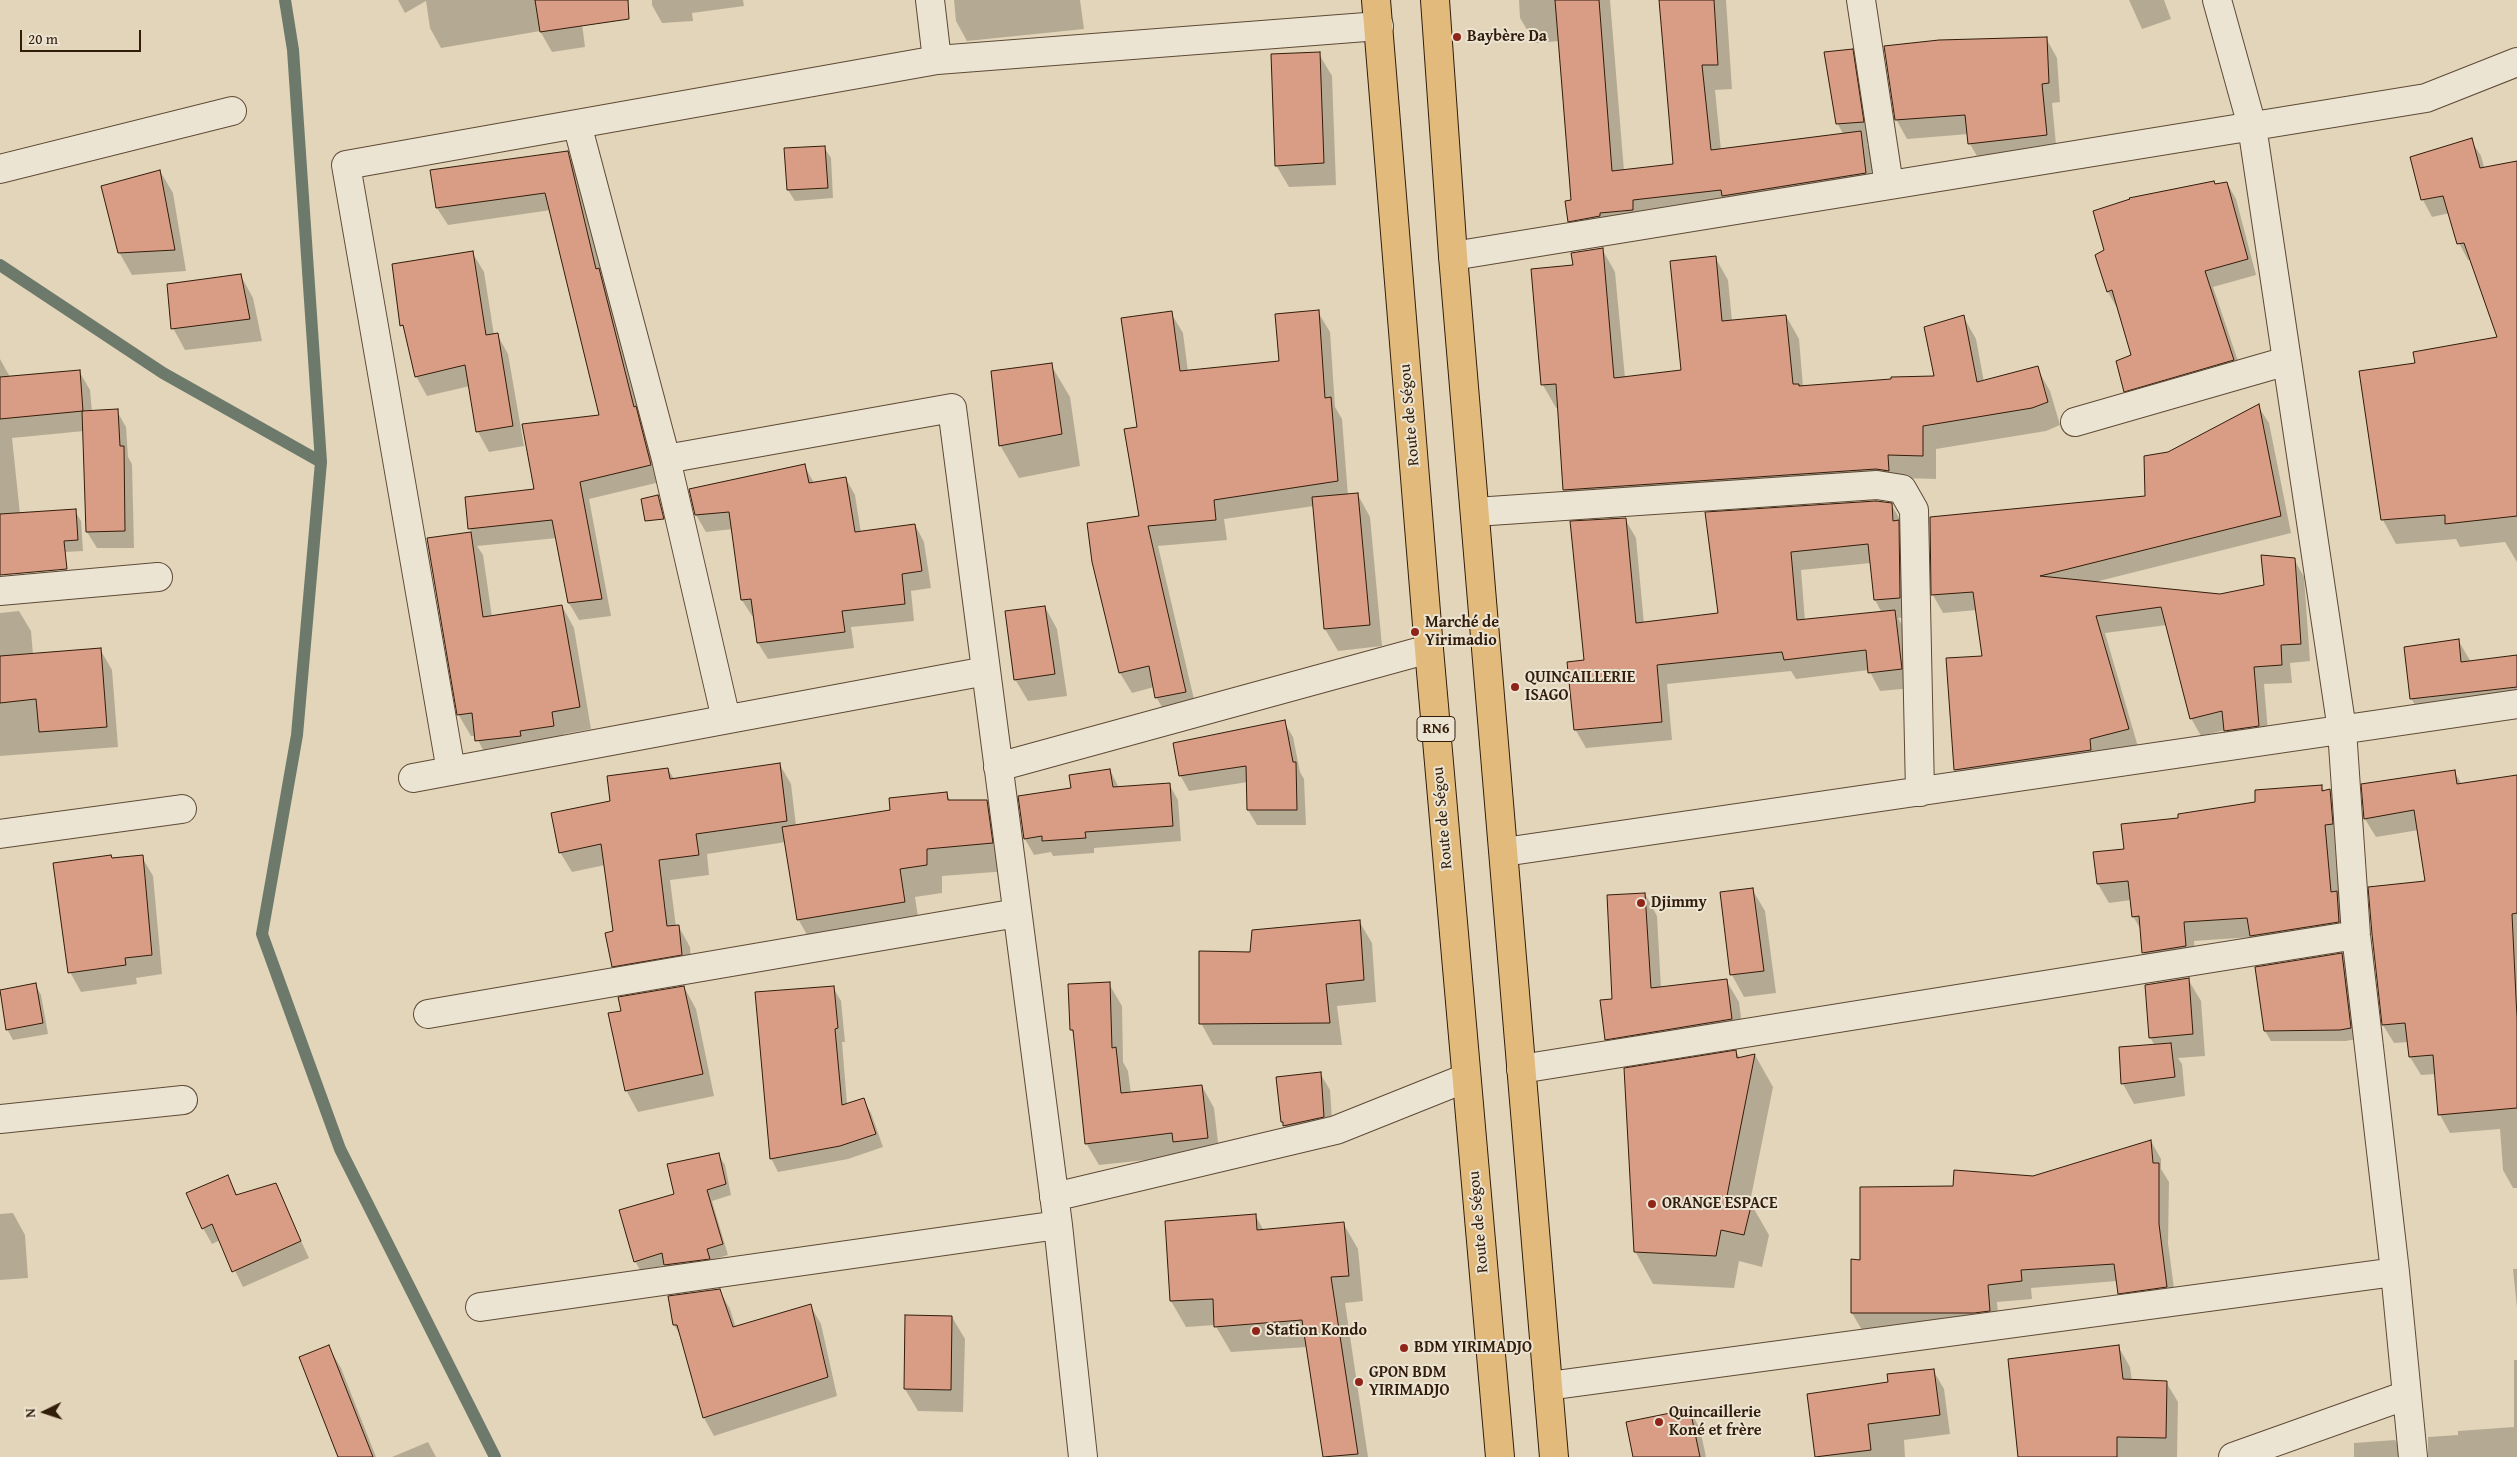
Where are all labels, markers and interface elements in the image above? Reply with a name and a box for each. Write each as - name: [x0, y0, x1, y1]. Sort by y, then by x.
- scale bar: [22, 20, 144, 52]
- place label: Baybère Da: [1467, 27, 1547, 47]
- text: 20 m: [28, 28, 58, 49]
- marker: Baybère Da: [1451, 31, 1463, 43]
- street label: Route de Ségou: [1396, 363, 1424, 467]
- place label: Marché de Yirimadio: [1425, 613, 1499, 651]
- marker: Marché de Yirimadio: [1409, 626, 1421, 638]
- place label: QUINCAILLERIE ISAGO: [1525, 668, 1635, 706]
- marker: QUINCAILLERIE ISAGO: [1509, 681, 1521, 693]
- road number: RN6: [1417, 716, 1455, 742]
- street label: Route de Ségou: [1429, 766, 1457, 870]
- place label: Djimmy: [1651, 893, 1707, 913]
- marker: Djimmy: [1635, 897, 1647, 909]
- street label: Route de Ségou: [1465, 1170, 1493, 1274]
- place label: ORANGE ESPACE: [1662, 1194, 1778, 1214]
- marker: ORANGE ESPACE: [1646, 1198, 1658, 1210]
- place label: Station Kondo: [1266, 1321, 1367, 1341]
- marker: Station Kondo: [1250, 1325, 1262, 1337]
- place label: BDM YIRIMADJO: [1414, 1338, 1532, 1358]
- marker: BDM YIRIMADJO: [1398, 1342, 1410, 1354]
- place label: GPON BDM YIRIMADJO: [1369, 1363, 1450, 1401]
- marker: GPON BDM YIRIMADJO: [1353, 1376, 1365, 1388]
- north arrow: [20, 1387, 70, 1437]
- place label: Quincaillerie Koné et frère: [1669, 1403, 1762, 1441]
- text: N: [20, 1408, 40, 1418]
- marker: Quincaillerie Koné et frère: [1653, 1416, 1665, 1428]

